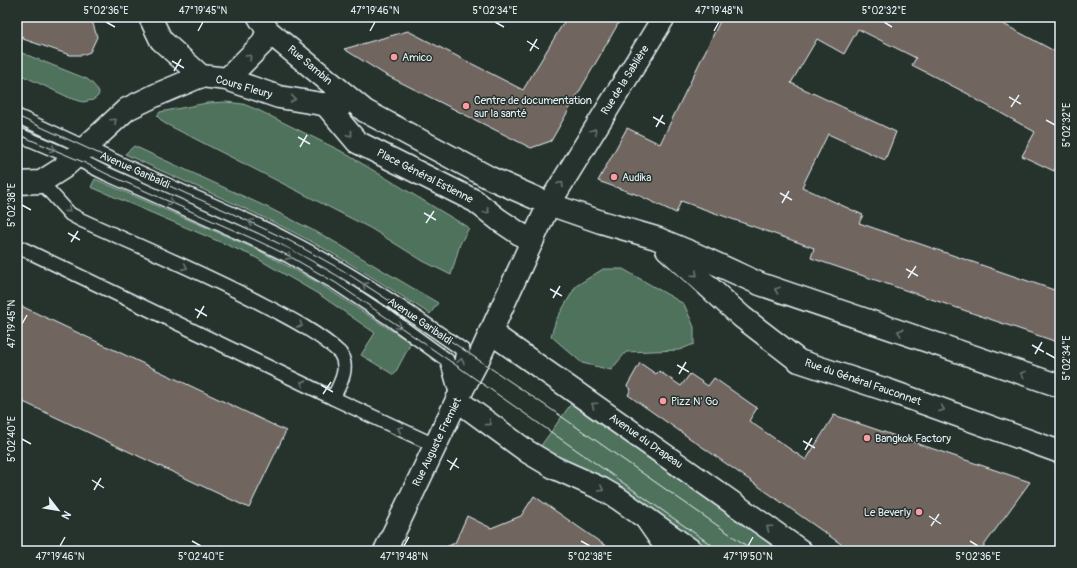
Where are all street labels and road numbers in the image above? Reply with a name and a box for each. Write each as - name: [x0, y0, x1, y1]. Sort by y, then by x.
- street label: Rue de la Sablière: [598, 42, 652, 117]
- street label: Rue Sambin: [285, 43, 335, 87]
- street label: Cours Fleury: [214, 73, 274, 101]
- street label: Place Général Estienne: [375, 146, 476, 206]
- street label: Avenue Garibaldi: [98, 149, 172, 191]
- street label: Avenue Garibaldi: [385, 295, 455, 347]
- street label: Rue du Général Fauconnet: [803, 356, 924, 408]
- street label: Rue Auguste Fremiet: [410, 395, 464, 489]
- street label: Avenue du Drapeau: [607, 411, 685, 471]

